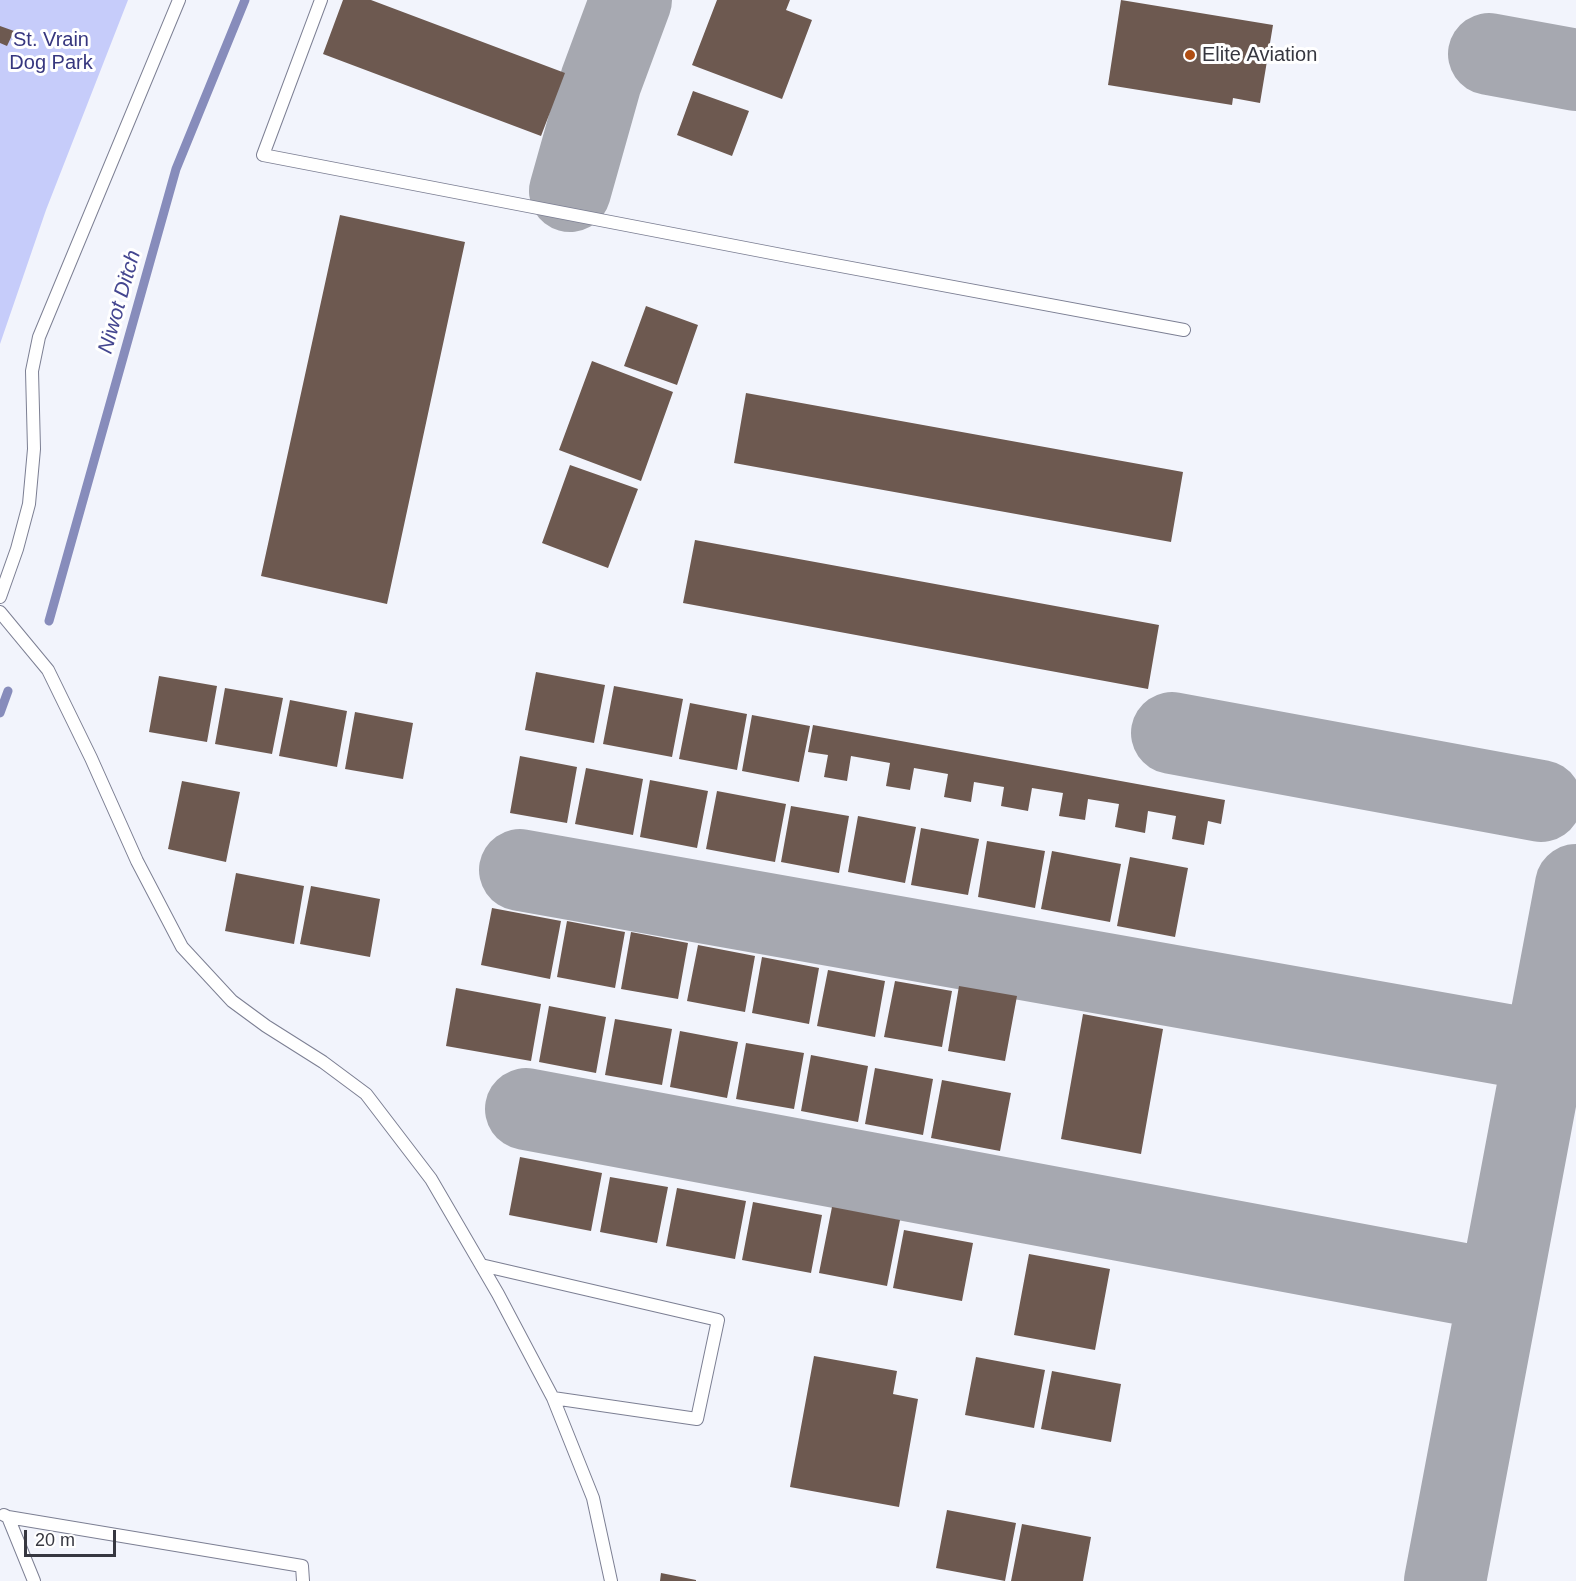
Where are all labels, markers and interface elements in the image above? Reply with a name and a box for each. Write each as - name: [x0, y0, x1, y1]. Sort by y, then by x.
- park label: St. Vrain Dog Park: [9, 28, 93, 75]
- place label: Elite Aviation: [1202, 43, 1317, 67]
- marker: Elite Aviation: [1183, 48, 1197, 62]
- water label: Niwot Ditch: [93, 247, 147, 357]
- scale bar: [27, 1518, 118, 1556]
- text: 20 m: [35, 1530, 75, 1550]

